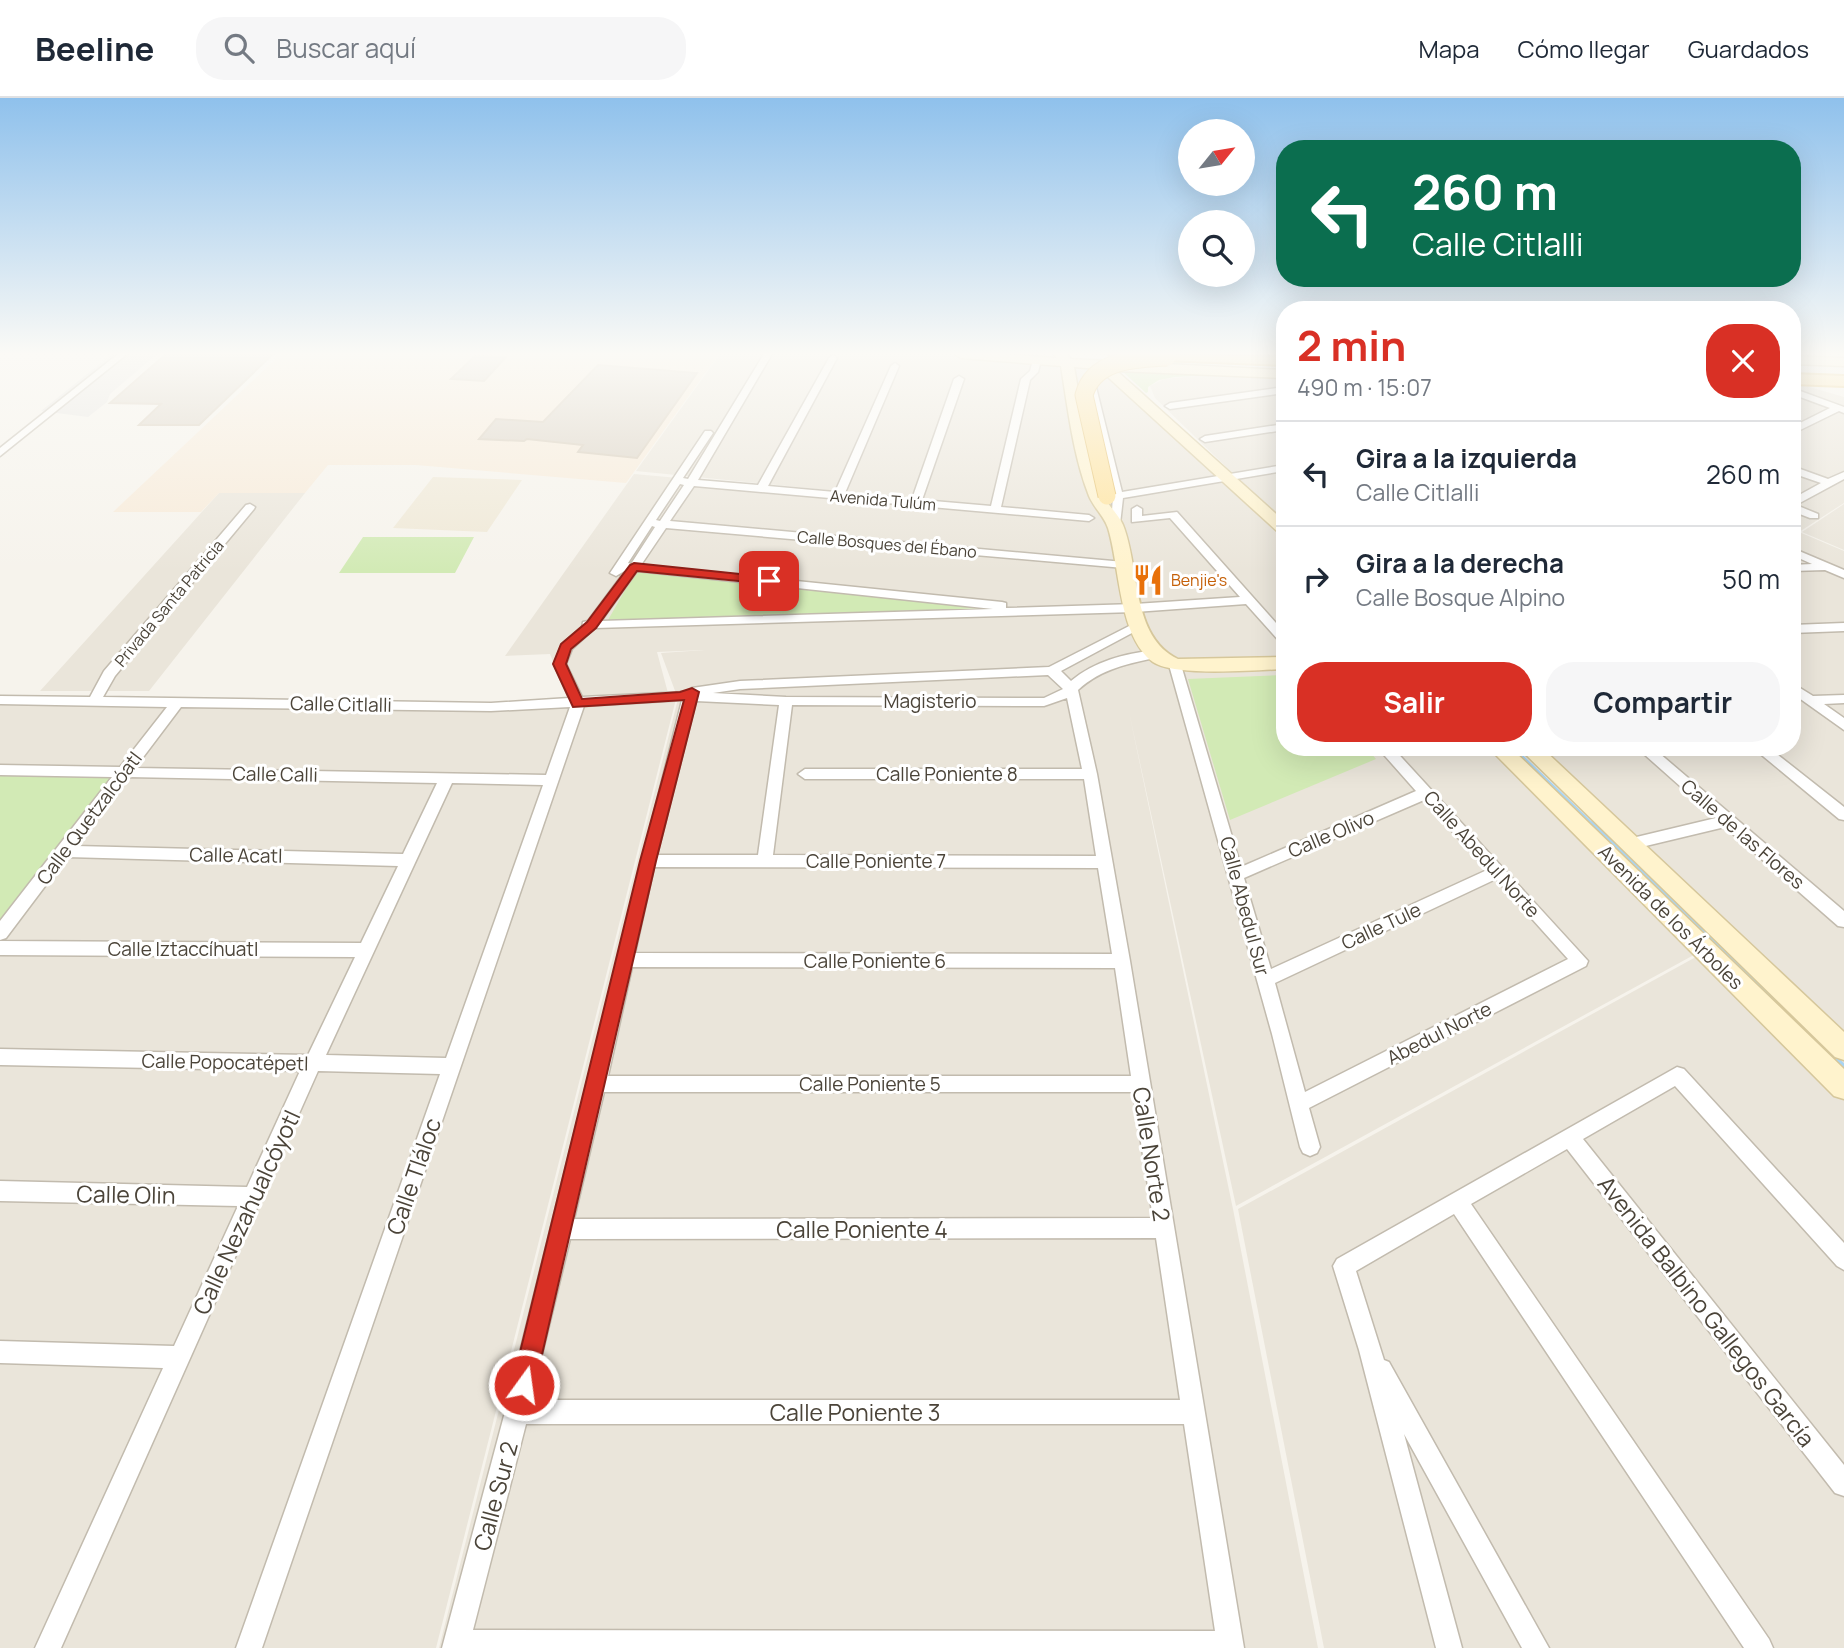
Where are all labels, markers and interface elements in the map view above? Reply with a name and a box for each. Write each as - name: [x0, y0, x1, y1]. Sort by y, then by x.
- search box: [196, 17, 686, 80]
- text: Beeline: [35, 26, 154, 71]
- icon: search: [220, 29, 258, 67]
- text: Buscar aquí: [276, 30, 416, 66]
- text: Mapa: [1419, 32, 1480, 65]
- text: Cómo llegar: [1518, 32, 1650, 65]
- text: Guardados: [1688, 32, 1809, 65]
- north arrow: [1178, 119, 1255, 196]
- map controls: [1178, 119, 1255, 287]
- text: 260 m: [1412, 158, 1558, 225]
- icon: left: [1297, 168, 1388, 259]
- button: search: [1178, 210, 1255, 287]
- text: Calle Citlalli: [1412, 222, 1584, 266]
- text: 2 min: [1297, 316, 1406, 374]
- button: close: [1706, 324, 1780, 398]
- text: 490 m · 15:07: [1297, 371, 1432, 403]
- text: Gira a la izquierda: [1356, 440, 1577, 476]
- icon: left: [1297, 455, 1335, 493]
- text: 260 m: [1706, 456, 1780, 492]
- text: Calle Citlalli: [1356, 476, 1479, 508]
- street label: Avenida Tulúm: [829, 484, 937, 516]
- street label: Calle Bosques del Ébano: [796, 525, 978, 563]
- street label: Privada Santa Patricia: [109, 535, 229, 671]
- text: Gira a la derecha: [1356, 545, 1564, 581]
- pin: [739, 551, 799, 611]
- icon: right: [1297, 560, 1335, 598]
- text: 50 m: [1722, 561, 1780, 597]
- icon: arrive: [750, 562, 788, 600]
- restaurant icon: Benjie's: [1131, 563, 1165, 597]
- place label: Benjie's: [1171, 569, 1227, 591]
- text: Calle Bosque Alpino: [1356, 581, 1565, 613]
- button: Salir: [1297, 662, 1532, 742]
- button: Compartir: [1546, 662, 1780, 742]
- street label: Magisterio: [883, 688, 977, 714]
- street label: Calle Citlalli: [290, 690, 392, 718]
- street label: Calle Quetzalcóatl: [30, 746, 148, 890]
- street label: Calle Calli: [232, 760, 318, 788]
- street label: Calle Poniente 8: [876, 761, 1018, 787]
- street label: Calle de las Flores: [1676, 773, 1810, 895]
- street label: Calle Abedul Norte: [1418, 785, 1546, 923]
- street label: Calle Olivo: [1284, 804, 1378, 864]
- street label: Calle Abedul Sur: [1214, 834, 1276, 979]
- street label: Avenida de los Árboles: [1593, 839, 1749, 995]
- street label: Calle Acatl: [189, 841, 283, 869]
- street label: Calle Poniente 7: [806, 848, 946, 874]
- street label: Calle Tule: [1337, 896, 1425, 956]
- street label: Calle Iztaccíhuatl: [108, 936, 258, 962]
- street label: Calle Poniente 6: [804, 948, 946, 974]
- street label: Abedul Norte: [1382, 995, 1496, 1071]
- street label: Calle Popocatépetl: [141, 1048, 309, 1076]
- street label: Calle Poniente 5: [799, 1071, 941, 1097]
- street label: Calle Norte 2: [1126, 1085, 1178, 1223]
- street label: Calle Nezahualcóyotl: [185, 1104, 307, 1320]
- street label: Calle Tláloc: [378, 1113, 448, 1239]
- street label: Avenida Balbino Gallegos García: [1591, 1169, 1823, 1453]
- street label: Calle Olin: [76, 1177, 176, 1211]
- street label: Calle Poniente 4: [776, 1213, 948, 1245]
- position arrow: [487, 1348, 561, 1422]
- street label: Calle Poniente 3: [770, 1396, 940, 1428]
- street label: Calle Sur 2: [465, 1438, 525, 1554]

